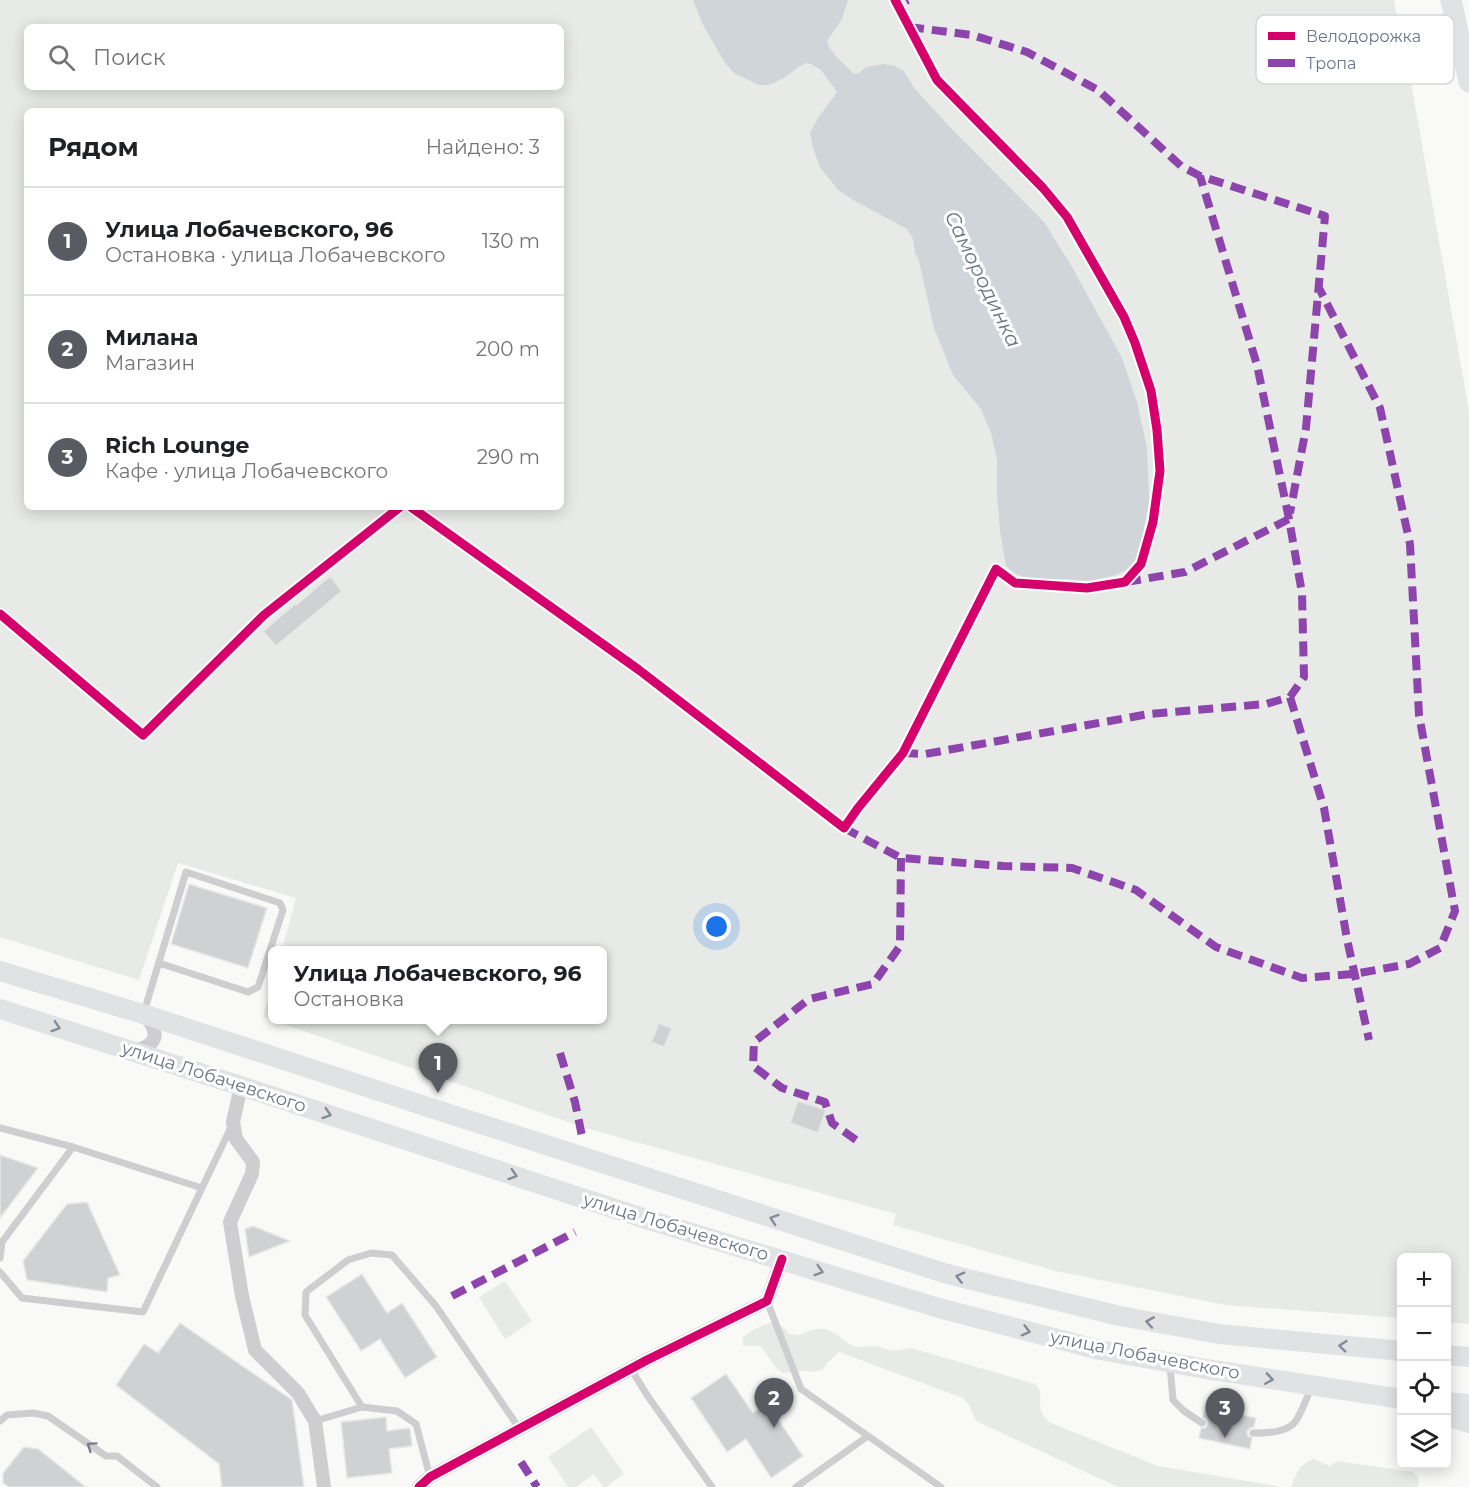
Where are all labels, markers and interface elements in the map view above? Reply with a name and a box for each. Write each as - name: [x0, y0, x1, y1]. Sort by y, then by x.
- legend: [1256, 15, 1454, 84]
- search box: [24, 24, 564, 90]
- text: Велодорожка: [1306, 27, 1421, 46]
- icon: search: [45, 41, 78, 74]
- text: Поиск: [93, 44, 165, 71]
- text: Тропа: [1306, 54, 1356, 73]
- text: Рядом: [48, 131, 139, 163]
- text: Найдено: 3: [426, 135, 540, 159]
- water label: Самородинка: [940, 207, 1026, 351]
- text: Улица Лобачевского, 96: [105, 216, 393, 243]
- text: 1: [64, 229, 71, 253]
- text: 130 m: [482, 229, 540, 253]
- text: Остановка · улица Лобачевского: [105, 243, 446, 267]
- text: Милана: [105, 324, 198, 351]
- text: 2: [62, 337, 73, 361]
- text: 200 m: [476, 337, 540, 361]
- text: Магазин: [105, 351, 195, 375]
- text: Rich Lounge: [105, 432, 249, 459]
- text: 3: [62, 445, 73, 469]
- text: 290 m: [477, 445, 540, 469]
- text: Кафе · улица Лобачевского: [105, 459, 388, 483]
- your location: [702, 912, 731, 941]
- popup: [268, 946, 607, 1024]
- text: Улица Лобачевского, 96: [293, 960, 582, 987]
- text: Остановка: [293, 987, 404, 1011]
- one-way arrow: [50, 1019, 61, 1032]
- street label: улица Лобачевского: [118, 1036, 309, 1117]
- pin: 1: [418, 1044, 458, 1093]
- one-way arrow: [321, 1107, 332, 1119]
- one-way arrow: [507, 1167, 518, 1180]
- street label: улица Лобачевского: [580, 1188, 771, 1266]
- one-way arrow: [769, 1213, 780, 1226]
- map controls: [1397, 1253, 1451, 1469]
- button: +: [1397, 1253, 1451, 1307]
- one-way arrow: [813, 1264, 824, 1276]
- one-way arrow: [955, 1272, 966, 1284]
- button: −: [1397, 1307, 1451, 1361]
- one-way arrow: [1145, 1316, 1155, 1329]
- one-way arrow: [1020, 1324, 1031, 1336]
- street label: улица Лобачевского: [1047, 1326, 1242, 1384]
- one-way arrow: [1339, 1340, 1348, 1353]
- button: locate: [1397, 1361, 1451, 1415]
- one-way arrow: [1265, 1372, 1274, 1384]
- pin: 2: [754, 1378, 794, 1428]
- pin: 3: [1206, 1388, 1244, 1438]
- button: layers: [1397, 1415, 1451, 1469]
- one-way arrow: [87, 1442, 98, 1453]

